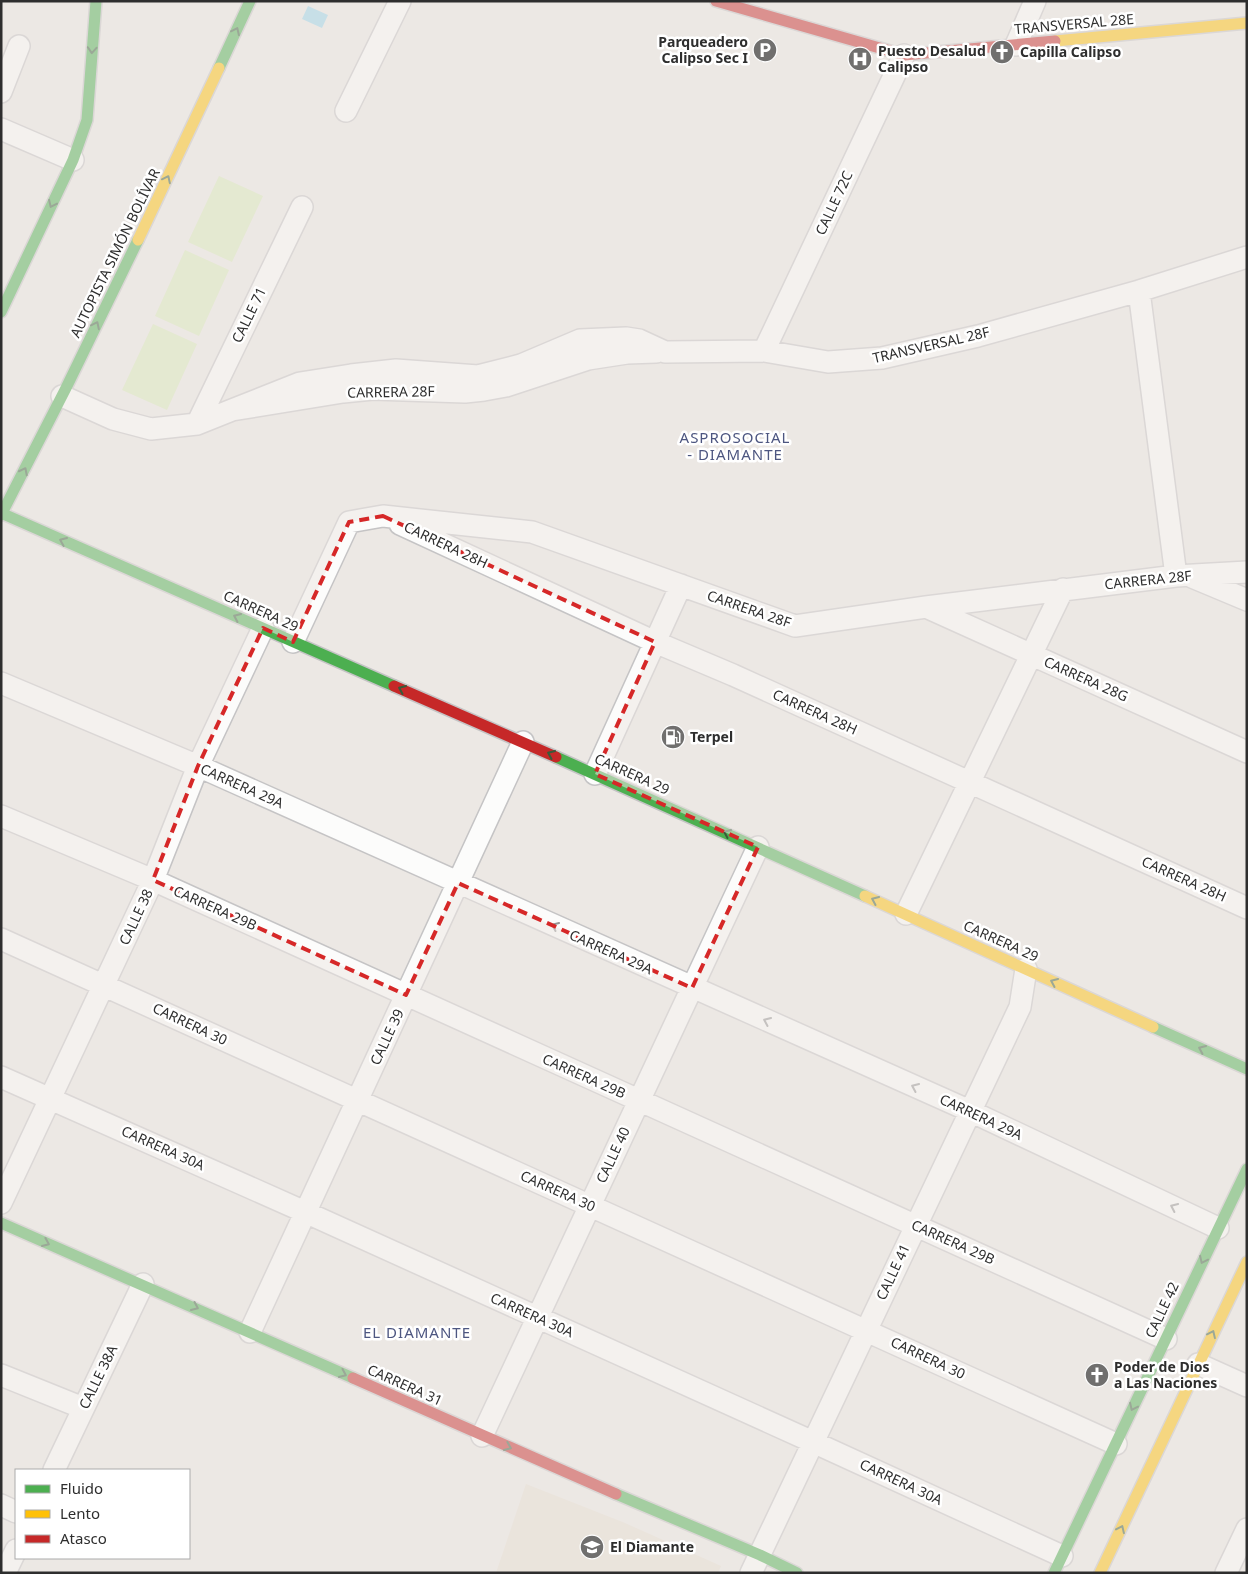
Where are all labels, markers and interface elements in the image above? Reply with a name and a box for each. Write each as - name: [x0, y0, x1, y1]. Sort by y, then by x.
- street label: TRANSVERSAL 28E: [1013, 9, 1135, 38]
- one-way arrow: [229, 27, 240, 36]
- place label: Parqueadero Calipso Sec I: [658, 32, 748, 67]
- parking icon: Parqueadero Calipso Sec I: [752, 37, 778, 63]
- church icon: Capilla Calipso: [989, 39, 1015, 65]
- place label: Puesto Desalud Calipso: [878, 41, 986, 76]
- place label: Capilla Calipso: [1020, 42, 1121, 61]
- one-way arrow: [87, 46, 98, 54]
- hospital icon: Puesto Desalud Calipso: [847, 46, 873, 72]
- street label: AUTOPISTA SIMÓN BOLÍVAR: [65, 165, 164, 340]
- street label: CALLE 72C: [810, 167, 857, 238]
- one-way arrow: [161, 175, 171, 184]
- one-way arrow: [49, 199, 59, 208]
- street label: CALLE 71: [227, 284, 270, 346]
- one-way arrow: [90, 321, 101, 330]
- street label: TRANSVERSAL 28F: [871, 322, 991, 367]
- street label: CARRERA 28F: [347, 381, 435, 402]
- district label: ASPROSOCIAL - DIAMANTE: [680, 427, 790, 464]
- one-way arrow: [18, 467, 28, 476]
- street label: CARRERA 28H: [401, 517, 491, 572]
- one-way arrow: [59, 537, 68, 548]
- street label: CARRERA 28F: [1103, 565, 1192, 594]
- street label: CARRERA 28F: [705, 585, 794, 632]
- street label: CARRERA 29: [221, 586, 302, 636]
- one-way arrow: [233, 612, 242, 623]
- street label: CARRERA 28G: [1041, 651, 1131, 706]
- one-way arrow: [398, 684, 407, 695]
- street label: CARRERA 28H: [770, 684, 860, 739]
- fuel station icon: Terpel: [660, 724, 686, 750]
- place label: Terpel: [690, 727, 733, 746]
- one-way arrow: [547, 749, 556, 760]
- street label: CARRERA 29: [592, 749, 673, 799]
- street label: CARRERA 29A: [198, 759, 287, 812]
- one-way arrow: [723, 829, 732, 840]
- street label: CARRERA 28H: [1139, 851, 1229, 906]
- street label: CARRERA 29B: [171, 881, 260, 934]
- street label: CALLE 38: [114, 886, 157, 948]
- one-way arrow: [871, 896, 880, 907]
- street label: CARRERA 29: [961, 916, 1042, 966]
- one-way arrow: [551, 922, 560, 933]
- street label: CARRERA 29A: [567, 925, 656, 978]
- one-way arrow: [1050, 978, 1059, 988]
- street label: CARRERA 30: [150, 998, 231, 1049]
- street label: CALLE 39: [365, 1006, 408, 1068]
- one-way arrow: [763, 1017, 772, 1027]
- one-way arrow: [1198, 1045, 1207, 1055]
- street label: CARRERA 29B: [540, 1049, 629, 1102]
- one-way arrow: [911, 1082, 920, 1093]
- street label: CARRERA 29A: [937, 1089, 1026, 1144]
- street label: CARRERA 30A: [119, 1121, 208, 1174]
- street label: CALLE 40: [591, 1124, 634, 1186]
- street label: CARRERA 30: [518, 1166, 599, 1216]
- one-way arrow: [1170, 1203, 1179, 1213]
- street label: CARRERA 29B: [909, 1215, 998, 1268]
- one-way arrow: [41, 1236, 50, 1247]
- street label: CALLE 41: [871, 1241, 914, 1303]
- one-way arrow: [1198, 1255, 1209, 1264]
- street label: CALLE 42: [1140, 1279, 1183, 1341]
- street label: CARRERA 30A: [488, 1288, 577, 1341]
- one-way arrow: [190, 1301, 199, 1312]
- district label: EL DIAMANTE: [363, 1322, 471, 1342]
- one-way arrow: [1206, 1330, 1217, 1339]
- street label: CARRERA 30: [888, 1332, 969, 1383]
- street label: CALLE 38A: [74, 1342, 121, 1412]
- place label: Poder de Dios a Las Naciones: [1114, 1357, 1217, 1392]
- street label: CARRERA 31: [365, 1360, 446, 1410]
- church icon: Poder de Dios a Las Naciones: [1084, 1362, 1110, 1388]
- one-way arrow: [338, 1367, 347, 1378]
- one-way arrow: [1129, 1402, 1139, 1411]
- one-way arrow: [503, 1441, 512, 1451]
- street label: CARRERA 30A: [857, 1454, 946, 1509]
- legend: [15, 1469, 190, 1559]
- text: Fluido: [60, 1478, 103, 1498]
- text: Lento: [60, 1503, 100, 1523]
- one-way arrow: [1114, 1525, 1125, 1534]
- text: Atasco: [60, 1528, 107, 1548]
- school or university icon: El Diamante: [579, 1534, 605, 1560]
- place label: El Diamante: [610, 1537, 694, 1556]

